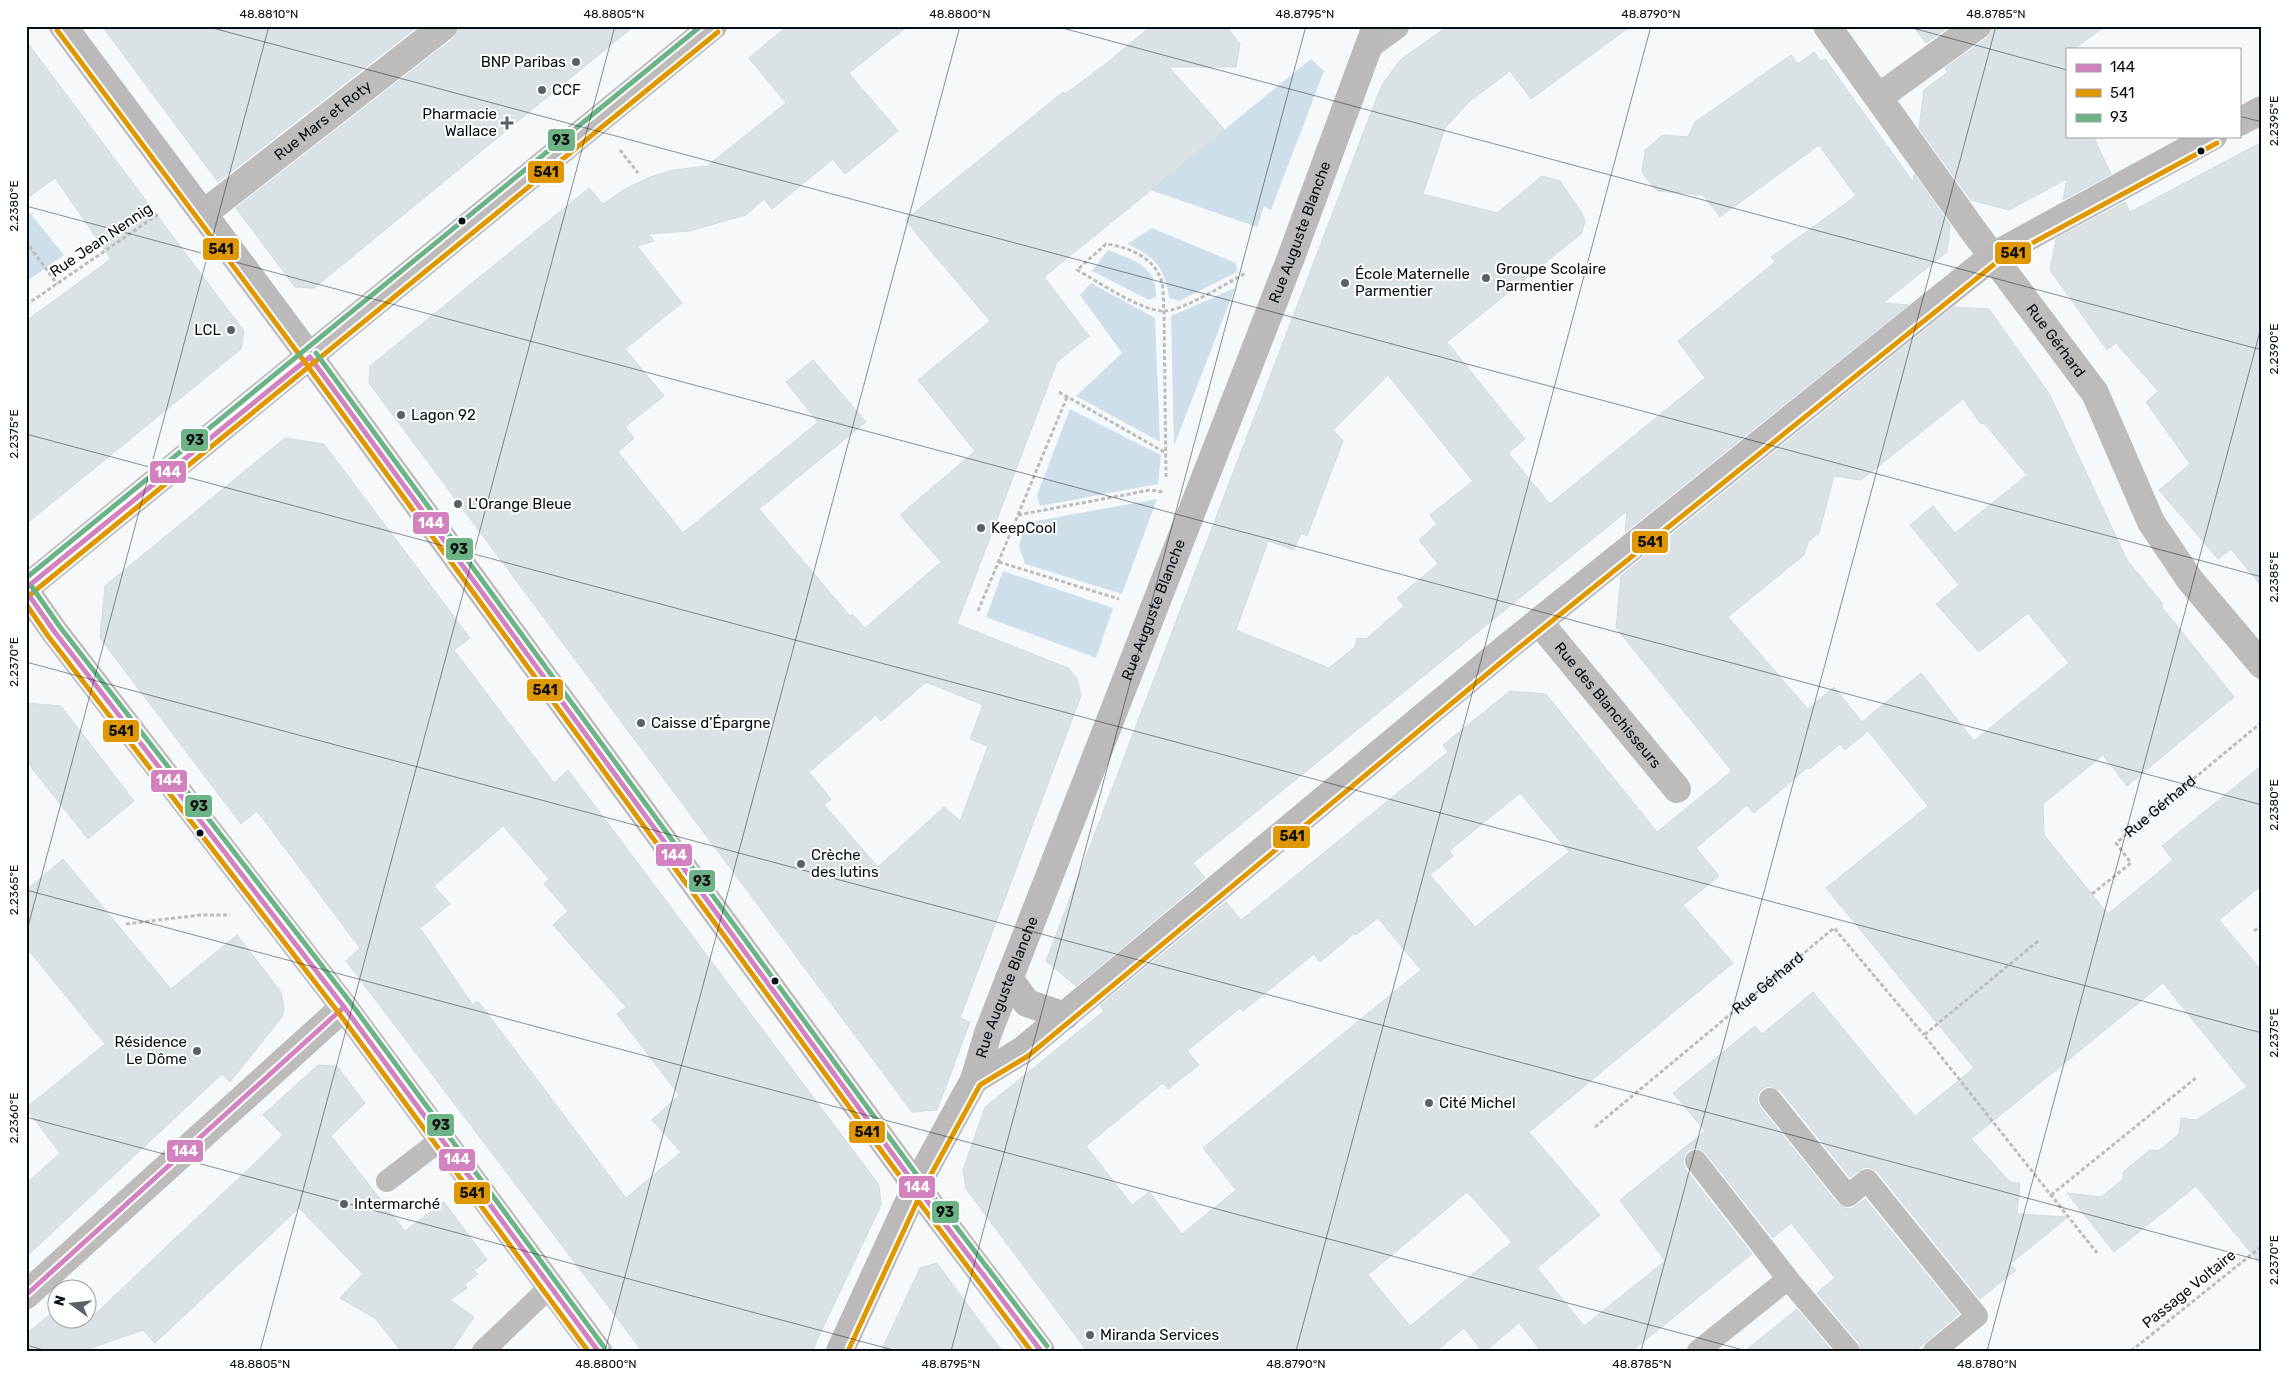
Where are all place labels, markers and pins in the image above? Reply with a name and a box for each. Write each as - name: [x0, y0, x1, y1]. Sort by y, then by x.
- place label: BNP Paribas: [481, 53, 566, 71]
- marker: BNP Paribas: [570, 56, 582, 68]
- place label: CCF: [552, 81, 581, 99]
- marker: CCF: [536, 84, 548, 96]
- place label: Pharmacie Wallace: [422, 105, 497, 140]
- marker: Pharmacie Wallace: [501, 117, 513, 129]
- unlabelled marker: [2196, 146, 2206, 156]
- unlabelled marker: [457, 216, 467, 226]
- place label: Groupe Scolaire Parmentier: [1496, 260, 1606, 295]
- place label: École Maternelle Parmentier: [1355, 265, 1470, 300]
- marker: Groupe Scolaire Parmentier: [1480, 272, 1492, 284]
- marker: École Maternelle Parmentier: [1339, 277, 1351, 289]
- place label: LCL: [194, 321, 222, 339]
- marker: LCL: [225, 324, 237, 336]
- place label: Lagon 92: [411, 406, 476, 424]
- marker: Lagon 92: [395, 409, 407, 421]
- place label: L'Orange Bleue: [468, 495, 572, 513]
- marker: L'Orange Bleue: [452, 498, 464, 510]
- place label: KeepCool: [991, 519, 1056, 537]
- marker: KeepCool: [975, 522, 987, 534]
- place label: Caisse d'Épargne: [651, 714, 771, 732]
- marker: Caisse d'Épargne: [635, 717, 647, 729]
- unlabelled marker: [195, 828, 205, 838]
- place label: Crèche des lutins: [811, 846, 879, 881]
- marker: Crèche des lutins: [795, 858, 807, 870]
- unlabelled marker: [770, 976, 780, 986]
- place label: Résidence Le Dôme: [114, 1033, 187, 1068]
- marker: Résidence Le Dôme: [191, 1045, 203, 1057]
- place label: Cité Michel: [1439, 1094, 1516, 1112]
- marker: Cité Michel: [1423, 1097, 1435, 1109]
- place label: Intermarché: [354, 1195, 440, 1213]
- marker: Intermarché: [338, 1198, 350, 1210]
- place label: Miranda Services: [1100, 1326, 1219, 1344]
- marker: Miranda Services: [1084, 1329, 1096, 1341]

